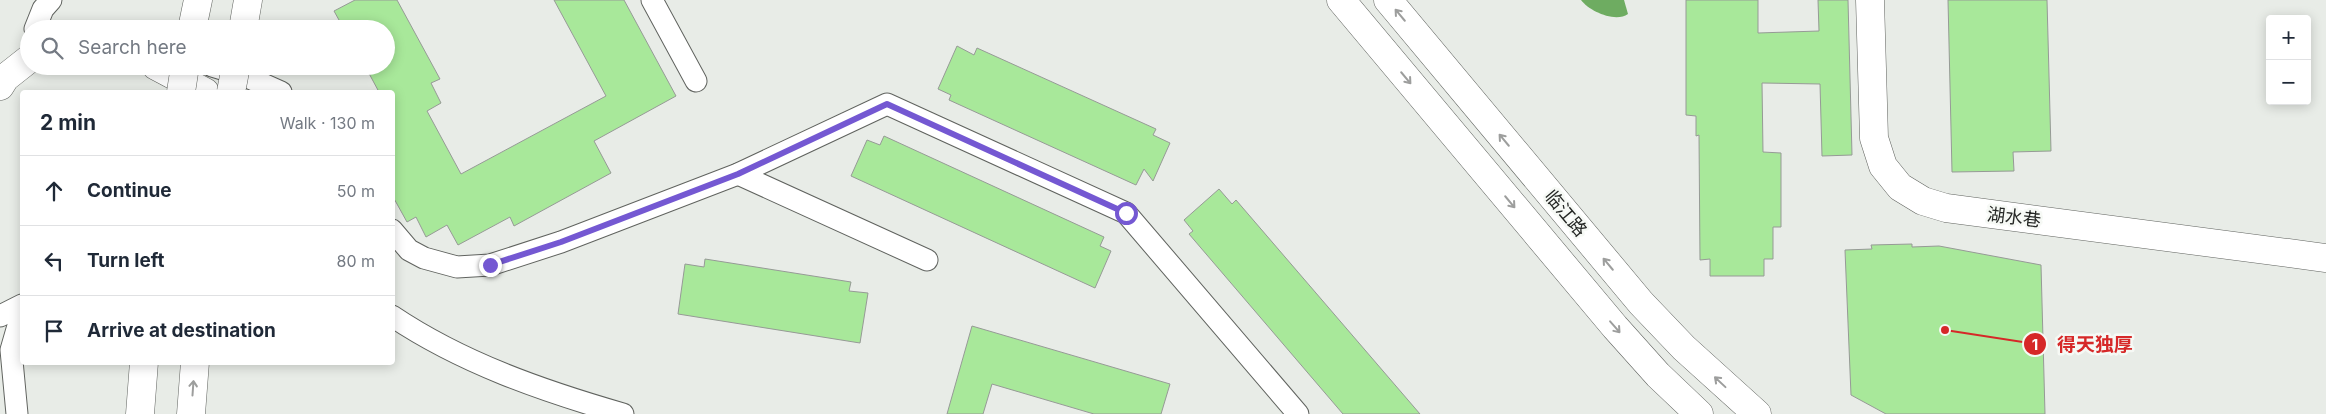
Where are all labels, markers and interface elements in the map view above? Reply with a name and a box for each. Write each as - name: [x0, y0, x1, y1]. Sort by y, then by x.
- one-way arrow: [1395, 8, 1406, 21]
- map controls: [2266, 15, 2311, 105]
- button: +: [2266, 15, 2311, 60]
- search box: [20, 20, 395, 75]
- icon: search: [38, 34, 66, 62]
- text: Search here: [78, 36, 187, 59]
- button: −: [2266, 60, 2311, 105]
- one-way arrow: [1400, 71, 1412, 84]
- text: 2 min: [40, 110, 96, 135]
- text: Walk · 130 m: [280, 113, 375, 133]
- one-way arrow: [1499, 133, 1510, 146]
- icon: ahead: [40, 177, 68, 205]
- text: Continue: [87, 179, 172, 202]
- text: 50 m: [337, 181, 375, 201]
- street label: 临江路: [1541, 186, 1591, 240]
- one-way arrow: [1505, 195, 1516, 208]
- route start: [1115, 202, 1138, 225]
- street label: 湖水巷: [1986, 203, 2042, 231]
- icon: left: [40, 247, 68, 275]
- text: Turn left: [87, 249, 165, 272]
- text: 80 m: [336, 251, 375, 271]
- route end: [479, 254, 502, 277]
- one-way arrow: [1603, 258, 1614, 271]
- icon: arrive: [40, 317, 68, 345]
- text: Arrive at destination: [87, 319, 276, 342]
- one-way arrow: [1609, 320, 1621, 333]
- callout: 得天独厚: [2022, 327, 2143, 361]
- text: 得天独厚: [2057, 333, 2133, 356]
- text: 1: [2032, 335, 2038, 354]
- one-way arrow: [1714, 376, 1727, 388]
- one-way arrow: [188, 381, 197, 397]

